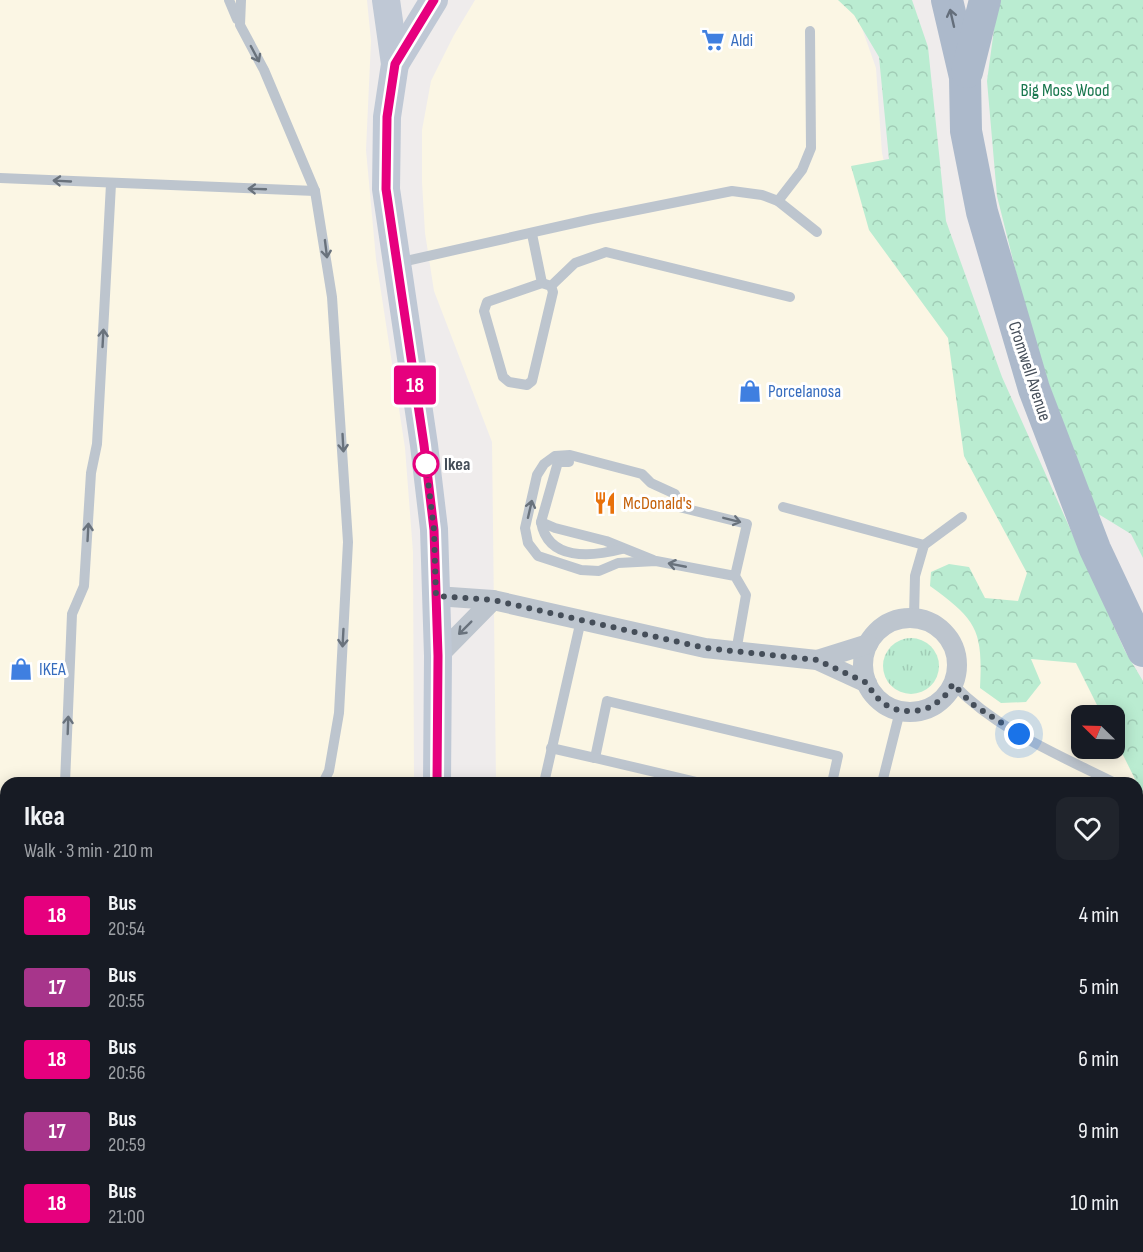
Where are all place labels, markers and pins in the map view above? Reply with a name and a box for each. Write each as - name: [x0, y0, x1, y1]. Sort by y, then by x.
- supermarket icon: Aldi: [700, 27, 726, 53]
- place label: Aldi: [730, 30, 753, 51]
- shop icon: Porcelanosa: [737, 378, 763, 404]
- place label: Porcelanosa: [768, 381, 841, 402]
- marker: Ikea: [413, 451, 439, 477]
- place label: Ikea: [444, 454, 470, 475]
- restaurant icon: McDonald's: [592, 490, 618, 516]
- place label: McDonald's: [623, 493, 692, 514]
- shop icon: IKEA: [8, 656, 34, 682]
- place label: IKEA: [39, 659, 66, 680]

